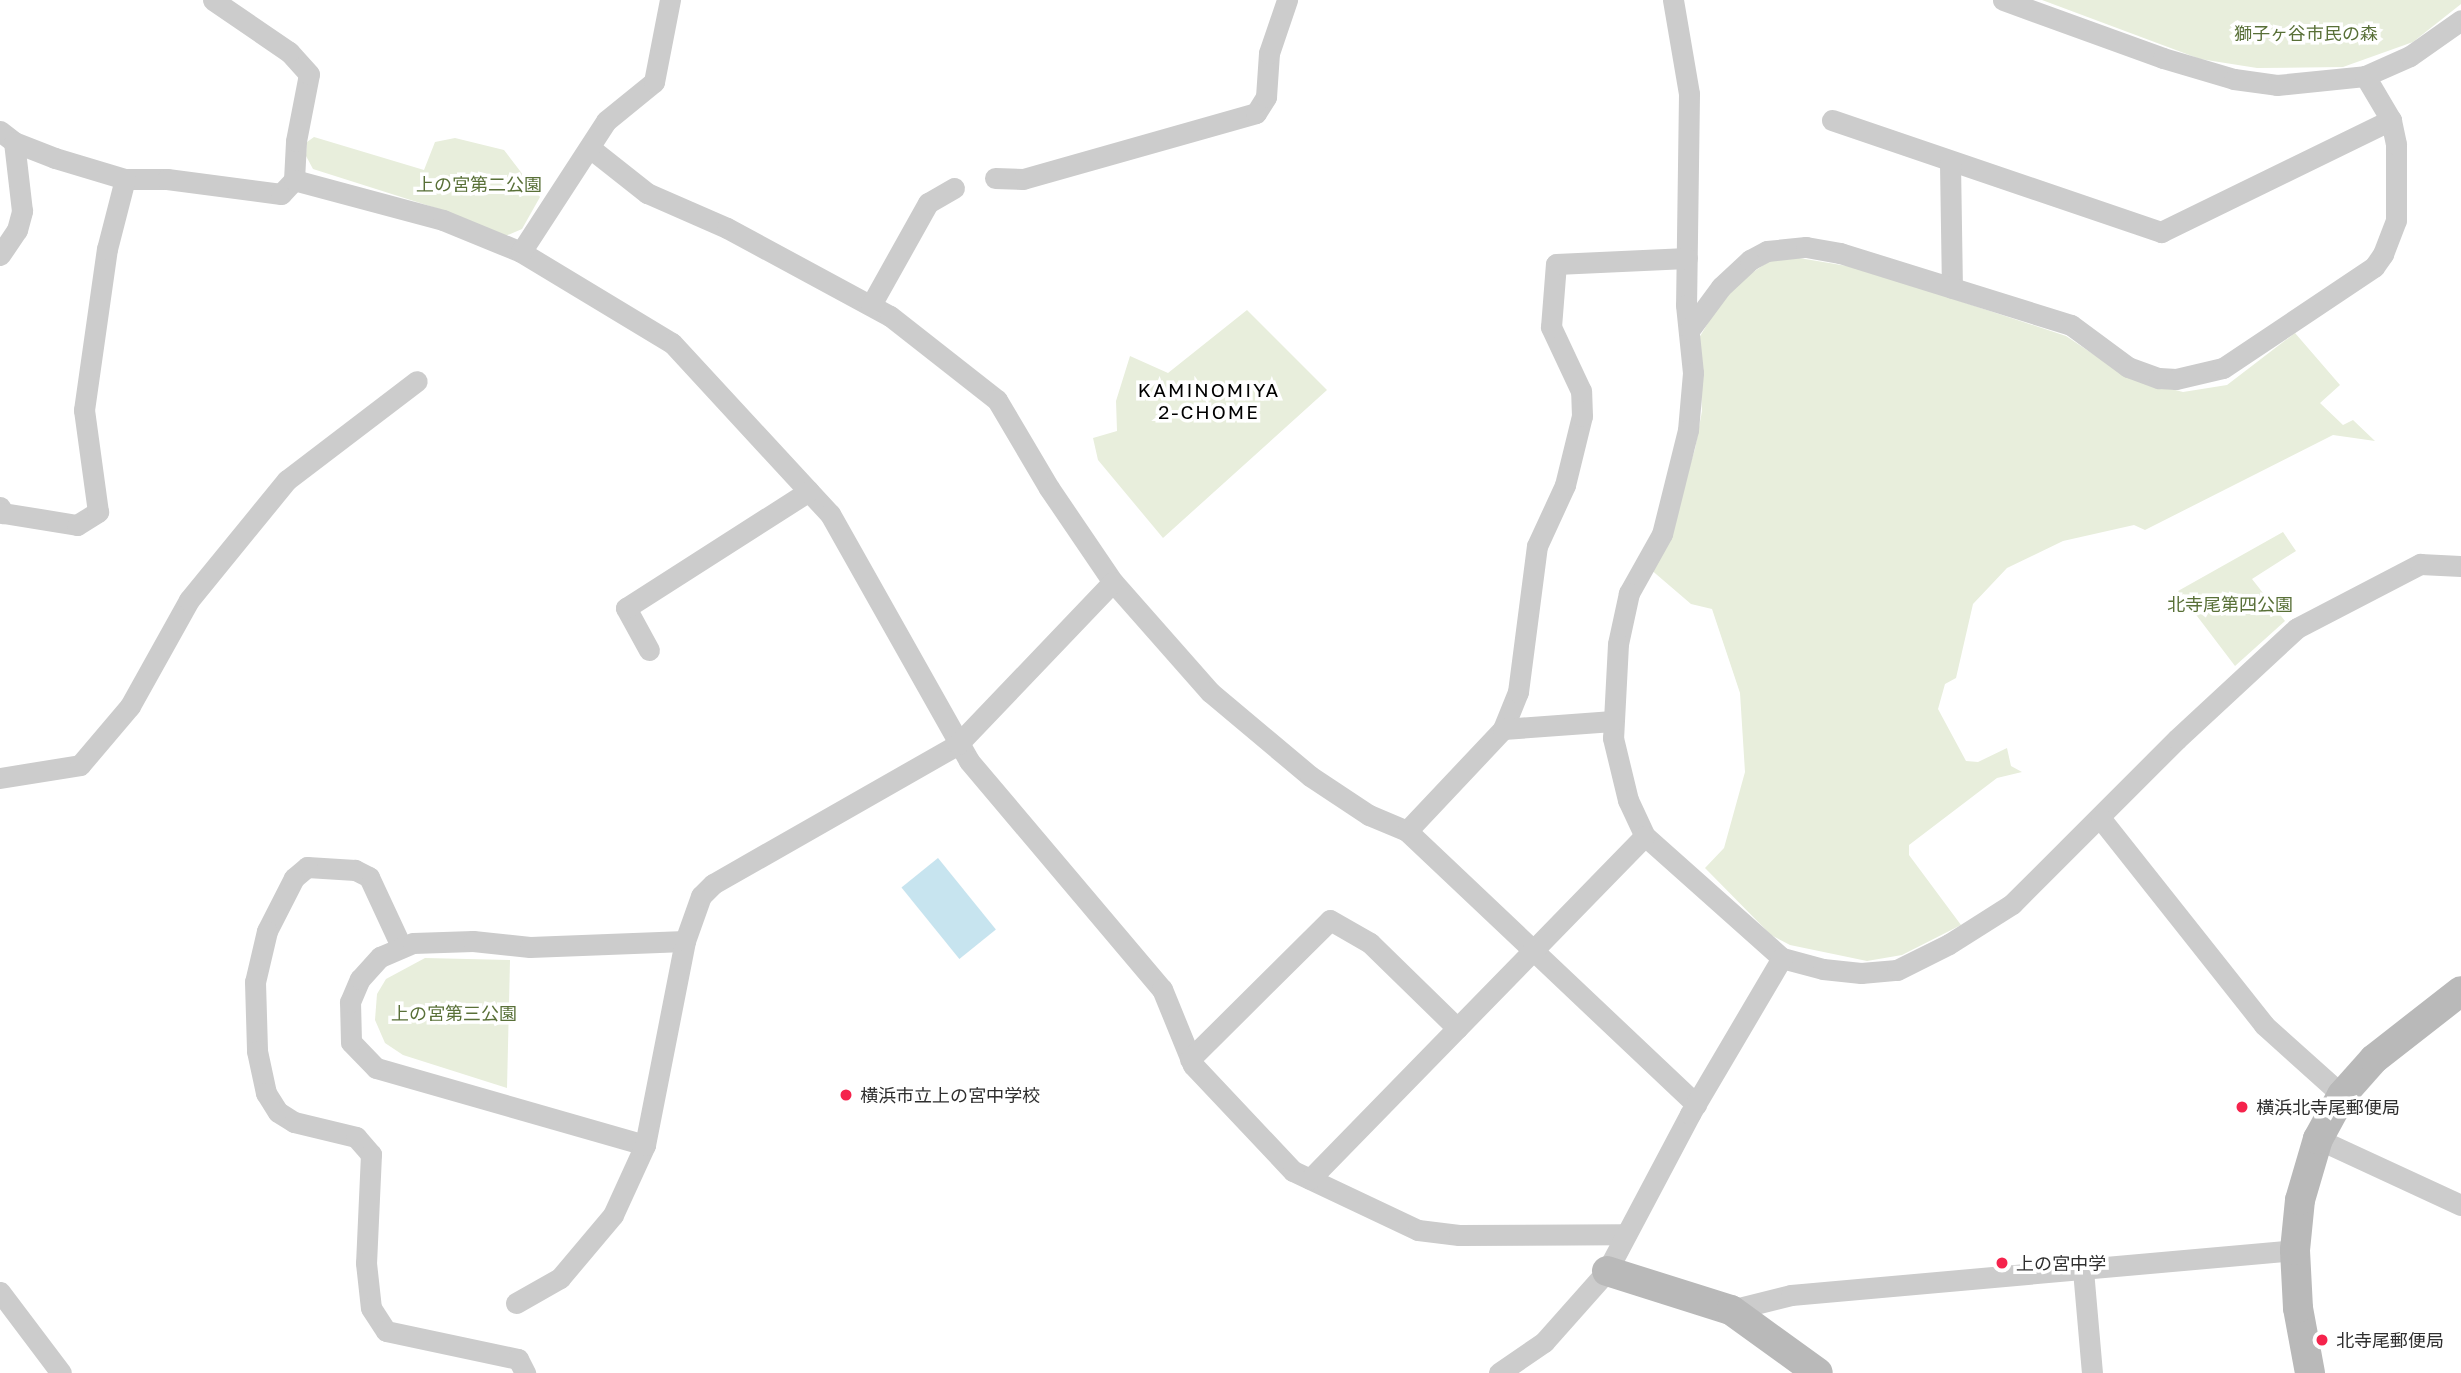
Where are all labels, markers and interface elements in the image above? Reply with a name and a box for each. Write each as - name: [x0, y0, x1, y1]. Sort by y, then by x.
- park label: 獅子ヶ谷市民の森: [2234, 22, 2378, 44]
- park label: 上の宮第二公園: [416, 173, 542, 195]
- district label: KAMINOMIYA 2-CHOME: [1139, 379, 1279, 423]
- park label: 北寺尾第四公園: [2167, 593, 2293, 615]
- park label: 上の宮第三公園: [391, 1002, 517, 1024]
- place label: 横浜市立上の宮中学校: [860, 1084, 1040, 1106]
- marker: 横浜市立上の宮中学校: [838, 1087, 854, 1103]
- place label: 横浜北寺尾郵便局: [2256, 1096, 2400, 1118]
- marker: 横浜北寺尾郵便局: [2234, 1099, 2250, 1115]
- place label: 上の宮中学: [2016, 1252, 2106, 1274]
- marker: 上の宮中学: [1994, 1255, 2010, 1271]
- place label: 北寺尾郵便局: [2336, 1329, 2444, 1351]
- marker: 北寺尾郵便局: [2314, 1332, 2330, 1348]

